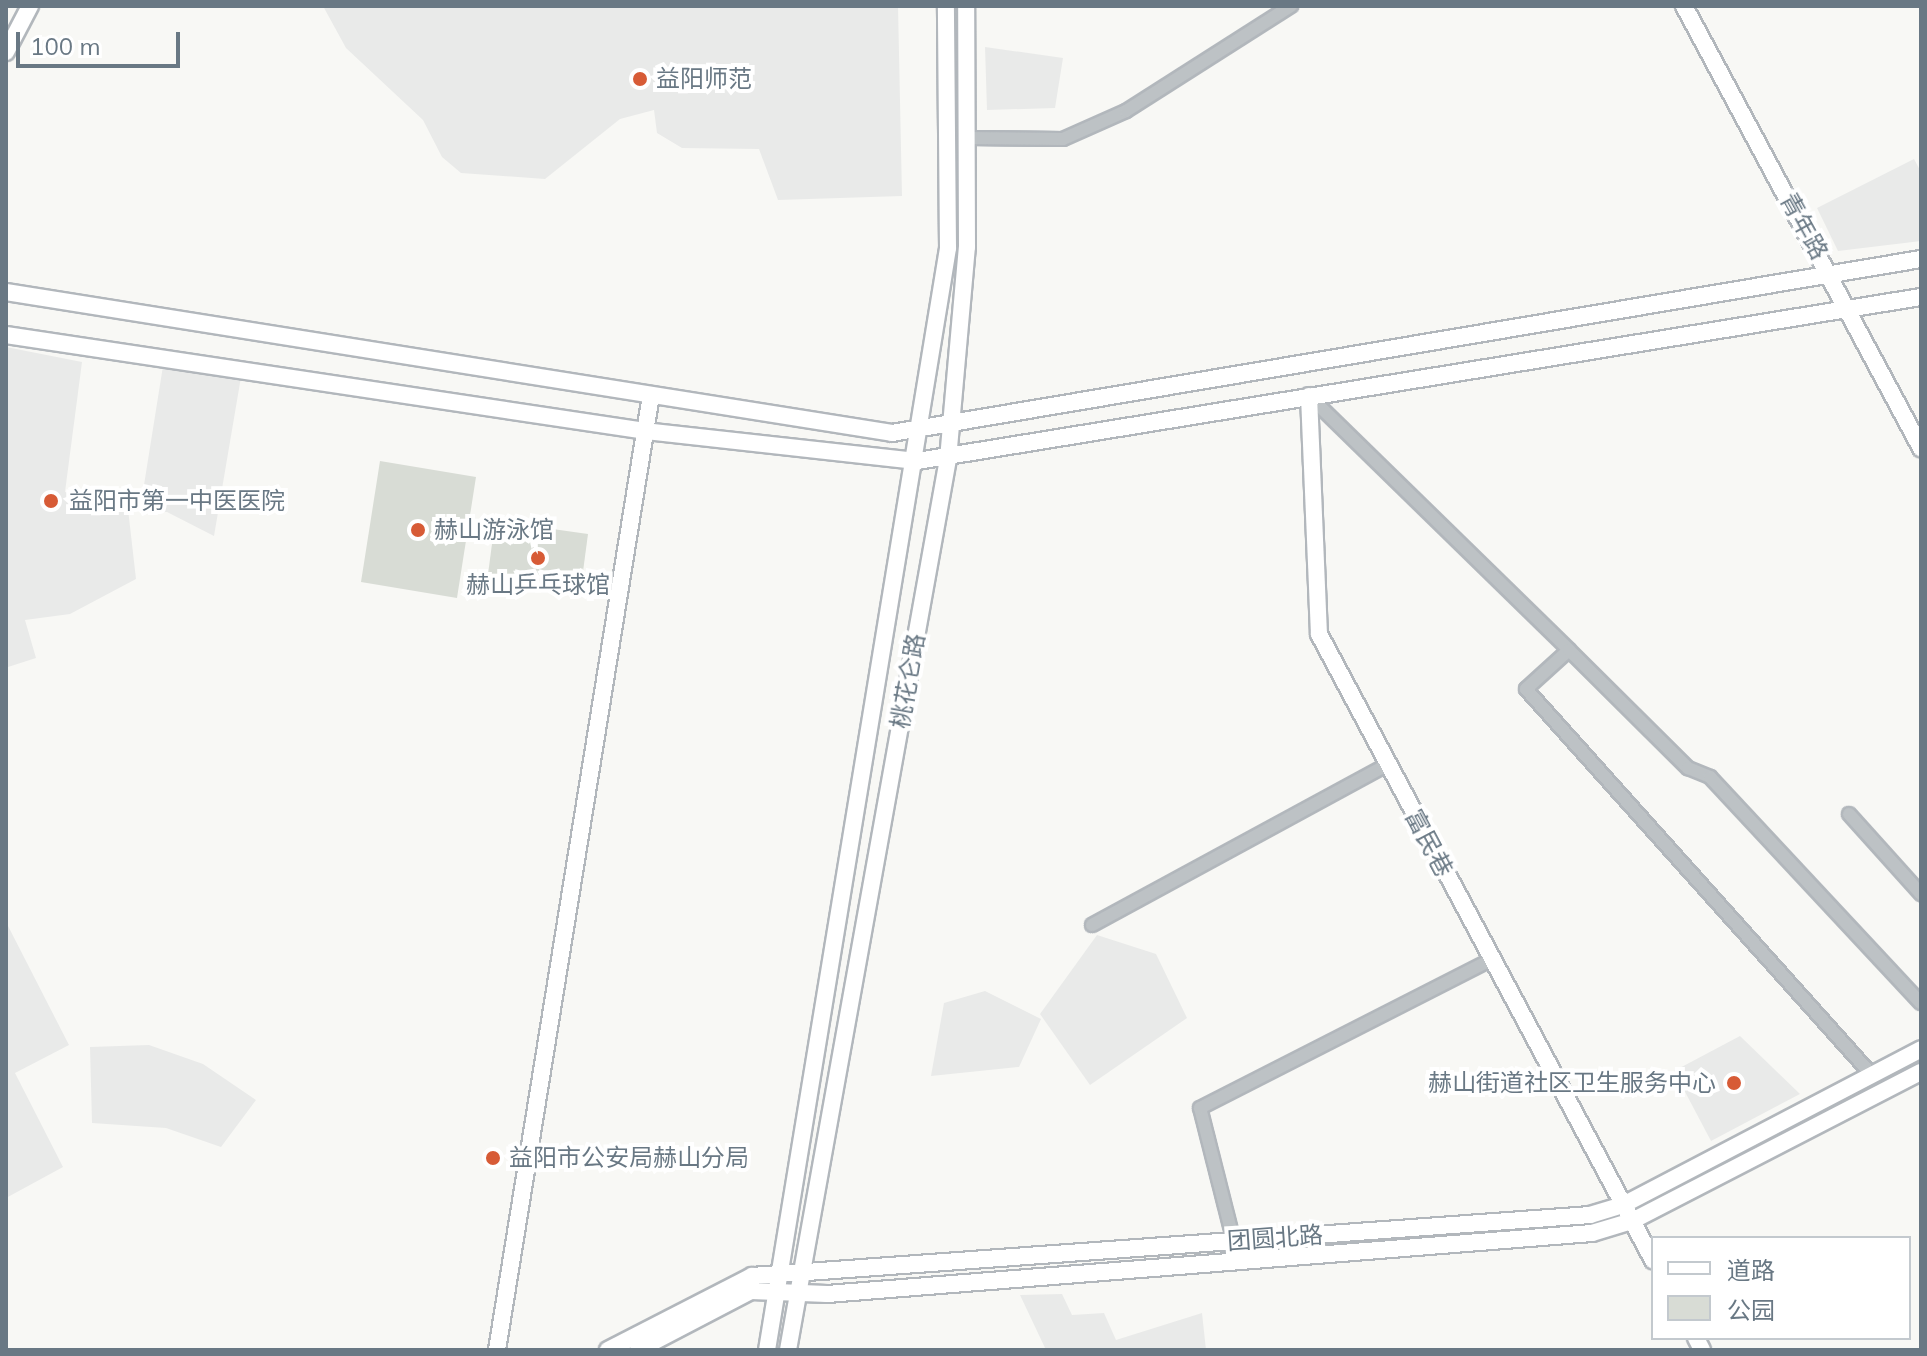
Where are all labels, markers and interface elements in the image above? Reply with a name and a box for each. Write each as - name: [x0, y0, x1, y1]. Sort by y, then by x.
- scale bar: [20, 16, 184, 66]
- text: 100 m: [30, 31, 101, 61]
- place label: 益阳师范: [656, 65, 752, 93]
- marker: 益阳师范: [631, 70, 649, 88]
- street label: 青年路: [1774, 188, 1834, 264]
- place label: 益阳市第一中医医院: [69, 487, 285, 515]
- marker: 益阳市第一中医医院: [40, 490, 62, 512]
- place label: 赫山游泳馆: [434, 516, 554, 544]
- marker: 赫山游泳馆: [409, 521, 427, 539]
- marker: 赫山乒乓球馆: [529, 549, 547, 567]
- place label: 赫山乒乓球馆: [466, 571, 610, 599]
- street label: 桃花仑路: [885, 631, 931, 731]
- street label: 富民巷: [1399, 804, 1459, 882]
- place label: 赫山街道社区卫生服务中心: [1428, 1069, 1716, 1097]
- marker: 赫山街道社区卫生服务中心: [1723, 1072, 1745, 1094]
- place label: 益阳市公安局赫山分局: [509, 1144, 749, 1172]
- marker: 益阳市公安局赫山分局: [484, 1149, 502, 1167]
- street label: 团圆北路: [1226, 1220, 1324, 1256]
- legend: [1651, 1236, 1911, 1340]
- text: 道路: [1727, 1255, 1775, 1285]
- text: 公园: [1727, 1295, 1775, 1325]

